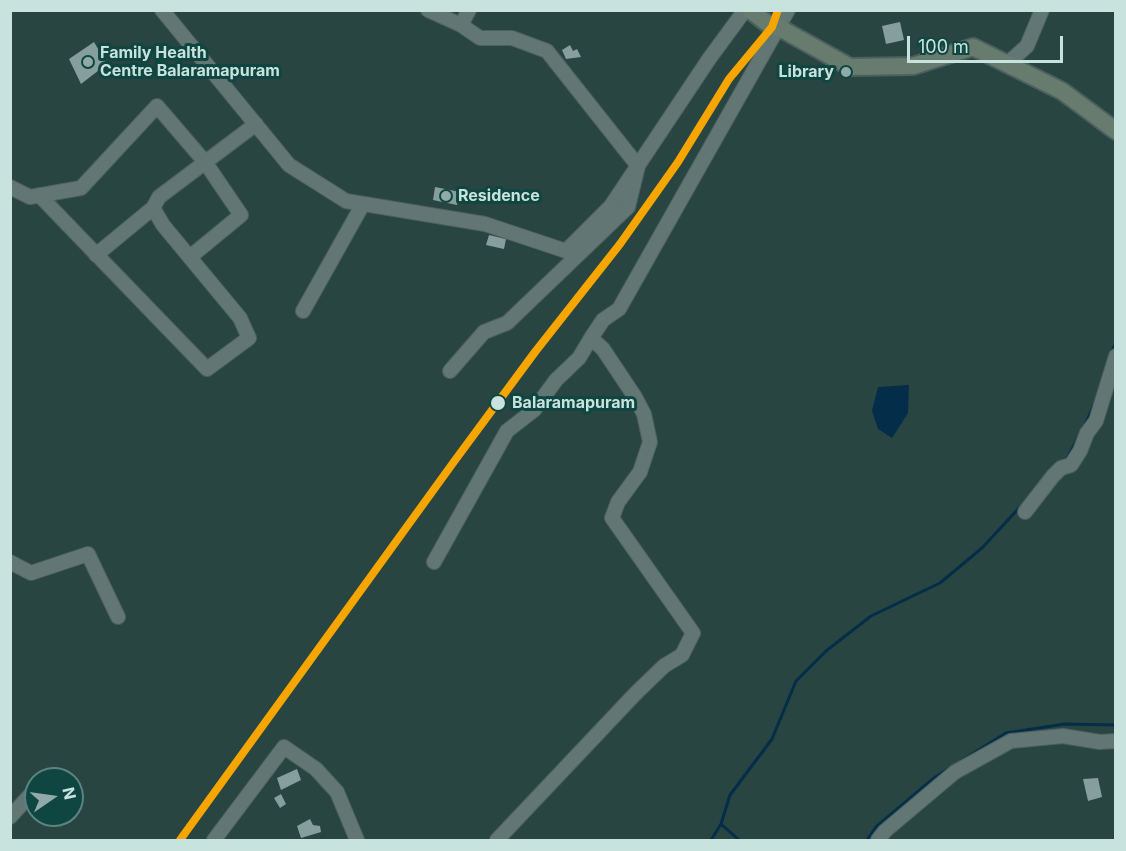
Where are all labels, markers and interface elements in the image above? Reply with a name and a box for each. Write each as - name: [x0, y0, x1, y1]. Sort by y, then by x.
- scale bar: [910, 24, 1066, 62]
- text: 100 m: [918, 36, 969, 57]
- place label: Family Health Centre Balaramapuram: [100, 43, 280, 81]
- marker: Family Health Centre Balaramapuram: [81, 55, 95, 69]
- place label: Library: [779, 62, 834, 82]
- marker: Library: [839, 65, 853, 79]
- place label: Residence: [458, 186, 540, 206]
- marker: Residence: [439, 189, 453, 203]
- place label: Balaramapuram: [512, 393, 635, 413]
- marker: Balaramapuram: [489, 394, 507, 412]
- north arrow: [24, 767, 84, 827]
- text: N: [58, 785, 81, 802]

